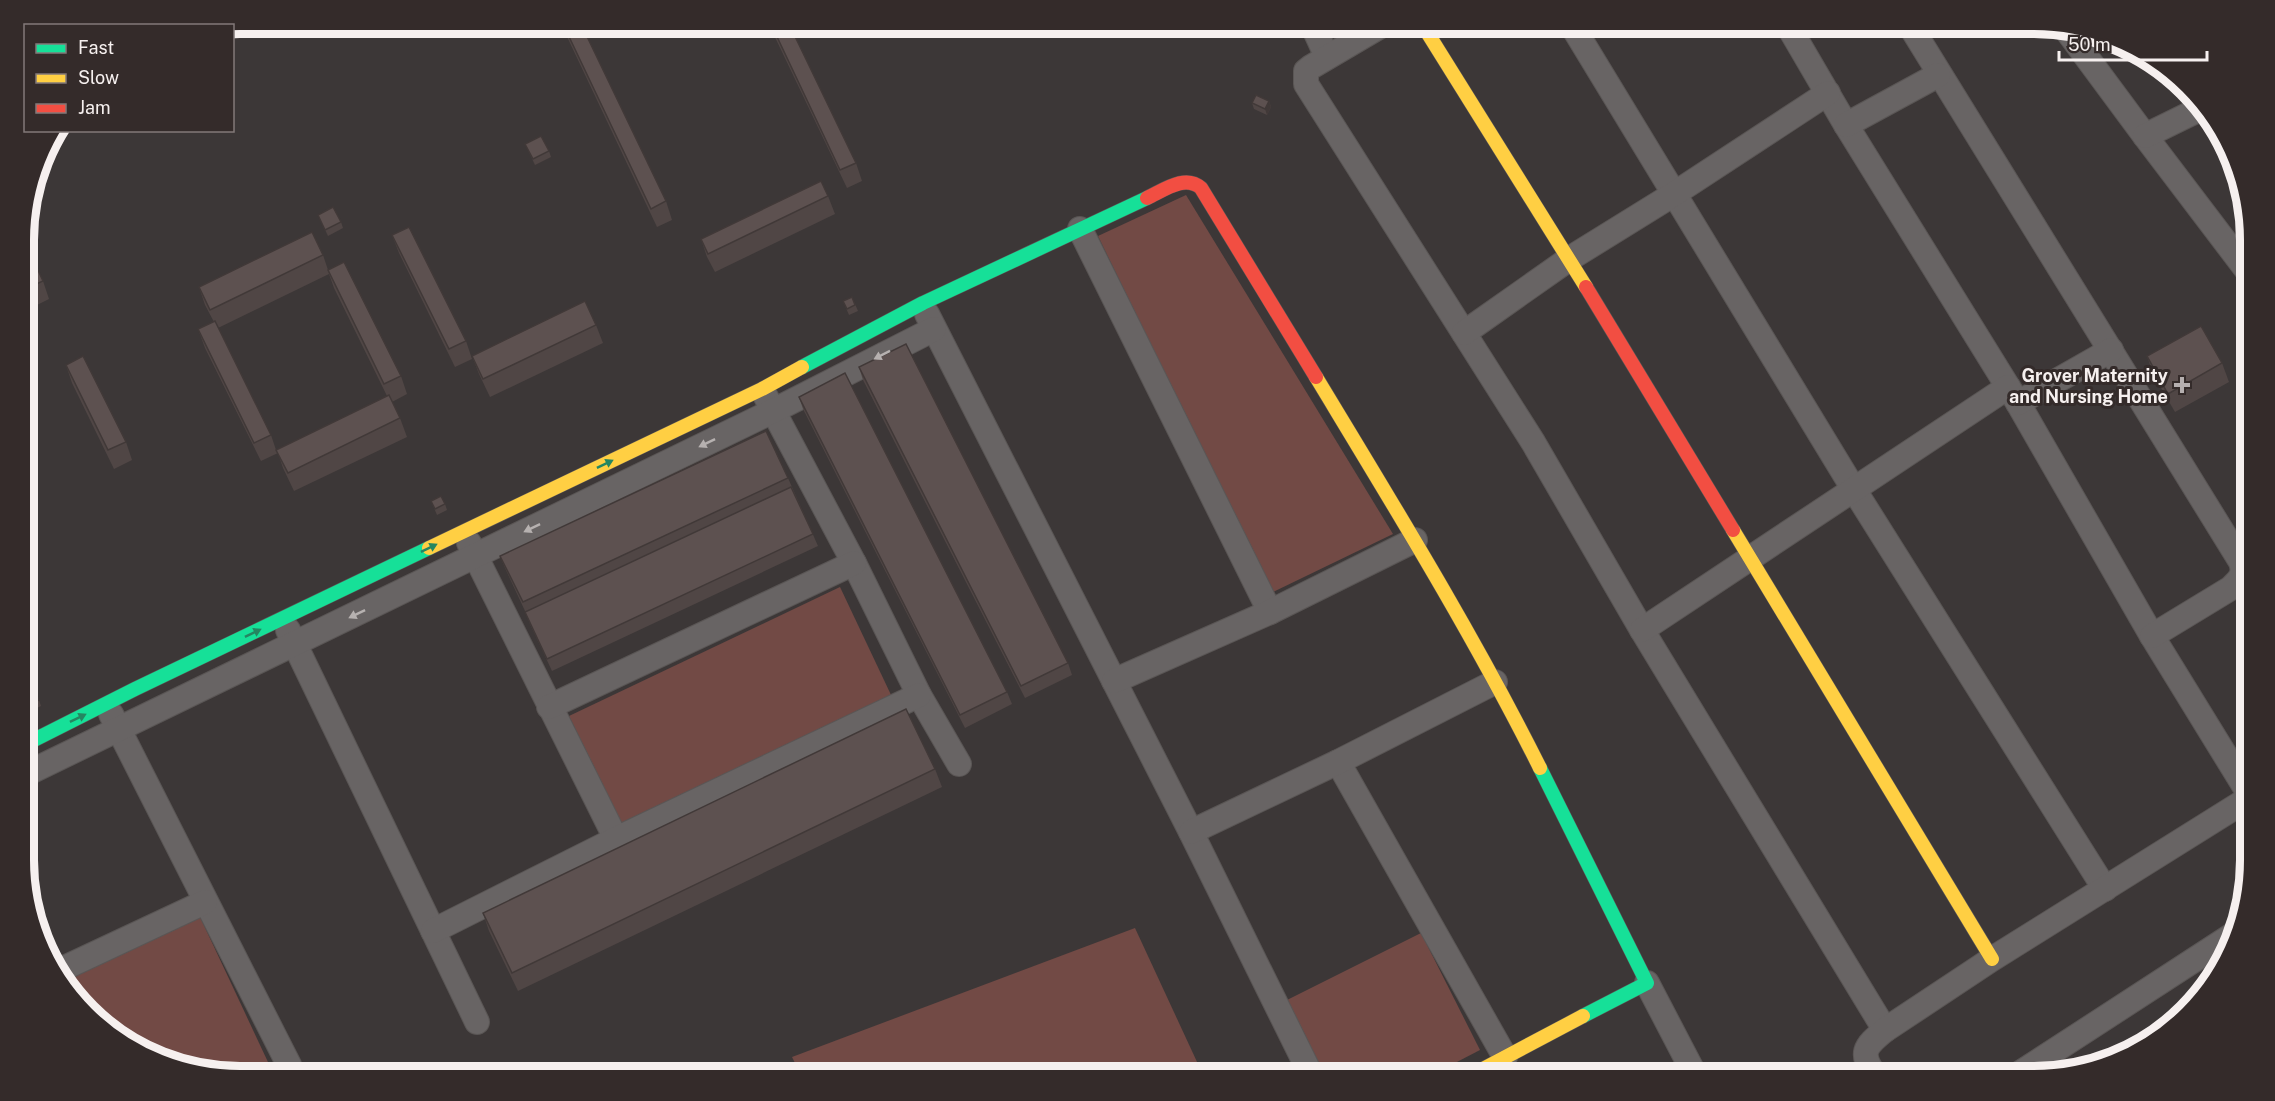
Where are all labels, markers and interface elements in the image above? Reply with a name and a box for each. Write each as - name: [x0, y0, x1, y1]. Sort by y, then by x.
- legend: [24, 24, 234, 132]
- scale bar: [2059, 24, 2208, 62]
- text: 50 m: [2068, 34, 2111, 55]
- text: Fast: [78, 37, 114, 58]
- text: Slow: [78, 67, 119, 88]
- text: Jam: [78, 97, 111, 118]
- one-way arrow: [873, 351, 890, 360]
- place label: Grover Maternity and Nursing Home: [2009, 365, 2168, 407]
- marker: Grover Maternity and Nursing Home: [2173, 376, 2191, 394]
- one-way arrow: [699, 439, 716, 448]
- one-way arrow: [597, 459, 614, 468]
- one-way arrow: [524, 524, 541, 533]
- one-way arrow: [421, 544, 438, 553]
- one-way arrow: [348, 609, 365, 618]
- one-way arrow: [245, 628, 262, 637]
- one-way arrow: [69, 713, 87, 723]

